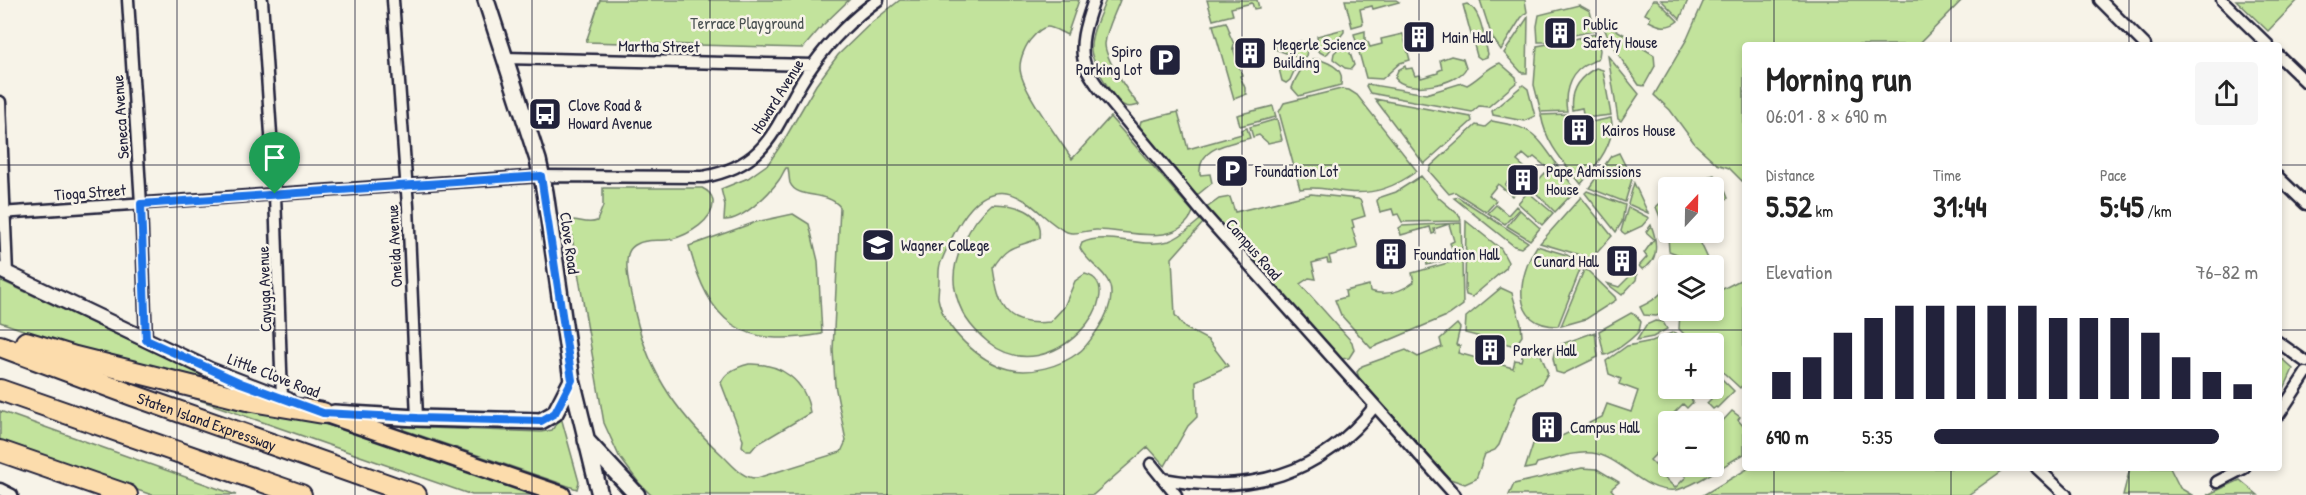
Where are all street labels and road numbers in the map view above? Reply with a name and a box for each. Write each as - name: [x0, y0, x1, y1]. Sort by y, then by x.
- street label: Martha Street: [618, 34, 700, 58]
- street label: Howard Avenue: [745, 54, 809, 138]
- street label: Seneca Avenue: [106, 74, 134, 160]
- street label: Tioga Street: [53, 178, 127, 205]
- street label: Oneida Avenue: [381, 203, 407, 288]
- street label: Clove Road: [555, 211, 585, 275]
- street label: Campus Road: [1221, 213, 1287, 285]
- street label: Cayuga Avenue: [251, 245, 276, 332]
- street label: Little Clove Road: [225, 347, 323, 403]
- street label: Staten Island Expressway: [134, 387, 279, 456]

